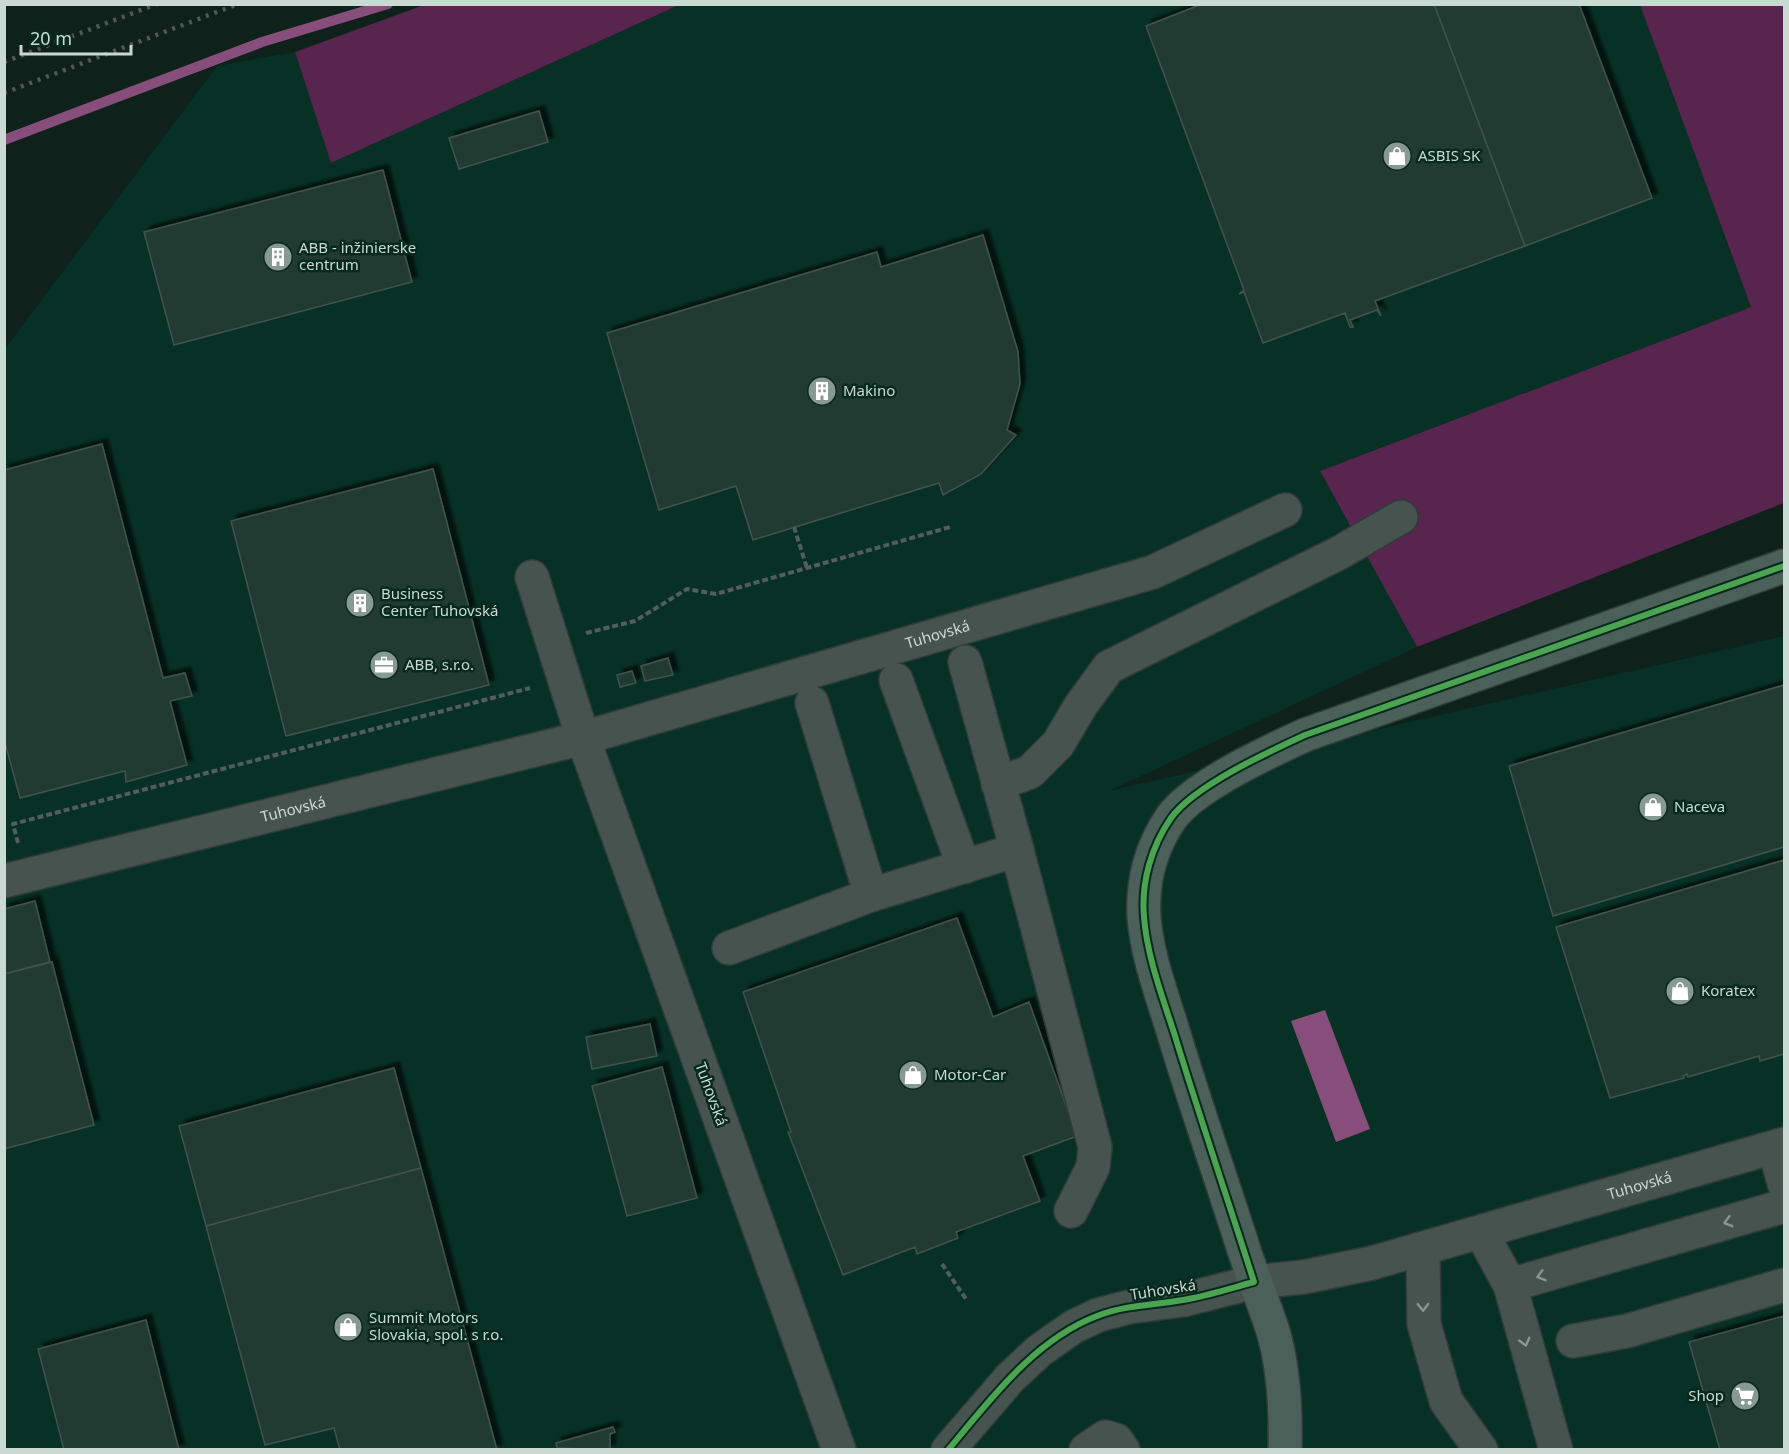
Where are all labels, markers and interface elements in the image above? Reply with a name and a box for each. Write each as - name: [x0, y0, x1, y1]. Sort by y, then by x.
- scale bar: [21, 18, 130, 56]
- text: 20 m: [30, 26, 72, 50]
- shop icon: ASBIS SK: [1381, 140, 1413, 172]
- place label: ASBIS SK: [1418, 145, 1481, 165]
- place label: ABB - inžinierske centrum: [299, 237, 416, 274]
- building icon: ABB - inžinierske centrum: [262, 241, 294, 273]
- building icon: Makino: [806, 375, 838, 407]
- place label: Makino: [843, 380, 895, 400]
- place label: Business Center Tuhovská: [381, 583, 498, 620]
- building icon: Business Center Tuhovská: [344, 587, 376, 619]
- street label: Tuhovská: [903, 615, 972, 653]
- office icon: ABB, s.r.o.: [368, 649, 400, 681]
- place label: ABB, s.r.o.: [405, 654, 474, 674]
- street label: Tuhovská: [259, 791, 328, 826]
- shop icon: Naceva: [1637, 791, 1669, 823]
- place label: Naceva: [1674, 796, 1725, 816]
- shop icon: Koratex: [1664, 975, 1696, 1007]
- place label: Koratex: [1701, 980, 1755, 1000]
- street label: Tuhovská: [691, 1059, 733, 1128]
- shop icon: Motor-Car: [897, 1059, 929, 1091]
- place label: Motor-Car: [934, 1064, 1006, 1084]
- street label: Tuhovská: [1605, 1166, 1674, 1204]
- one-way arrow: [1723, 1215, 1734, 1227]
- one-way arrow: [1536, 1269, 1547, 1281]
- street label: Tuhovská: [1129, 1274, 1197, 1304]
- one-way arrow: [1417, 1303, 1429, 1312]
- place label: Summit Motors Slovakia, spol. s r.o.: [369, 1307, 503, 1344]
- shop icon: Summit Motors Slovakia, spol. s r.o.: [332, 1311, 364, 1343]
- one-way arrow: [1518, 1336, 1530, 1347]
- supermarket icon: Shop: [1729, 1380, 1761, 1412]
- place label: Shop: [1688, 1385, 1724, 1405]

